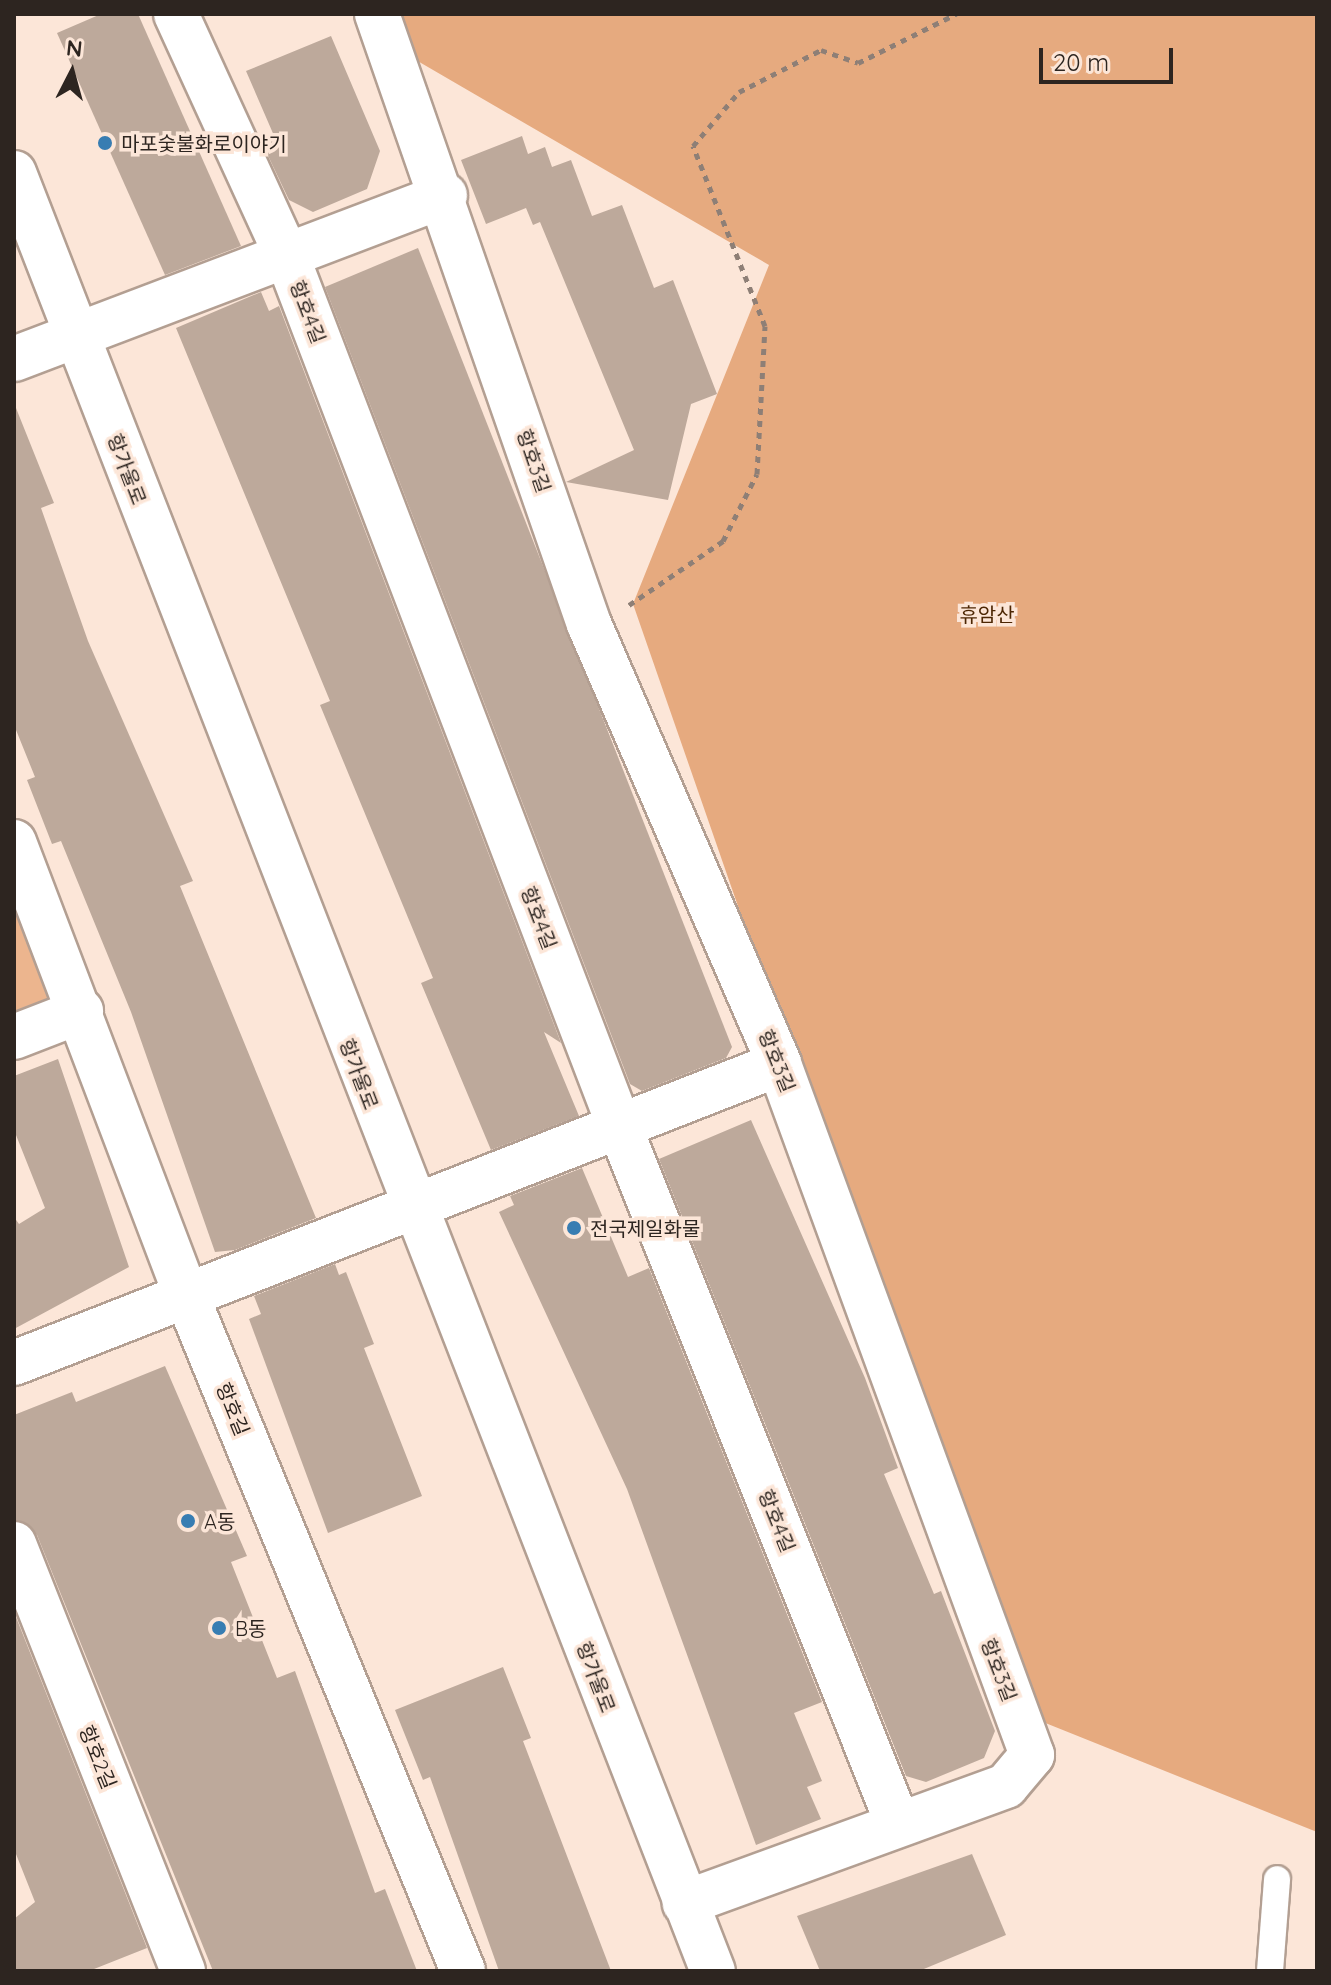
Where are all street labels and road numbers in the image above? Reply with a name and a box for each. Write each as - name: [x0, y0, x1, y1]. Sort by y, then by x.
- street label: 항호4길: [285, 277, 331, 347]
- street label: 항호3길: [512, 426, 556, 496]
- street label: 항가울로: [103, 430, 151, 508]
- street label: 항호4길: [516, 883, 562, 953]
- street label: 항호3길: [754, 1026, 800, 1096]
- street label: 항가울로: [335, 1035, 383, 1113]
- street label: 항호길: [212, 1379, 254, 1439]
- street label: 항호4길: [754, 1486, 800, 1556]
- street label: 항호3길: [976, 1635, 1022, 1705]
- street label: 항가울로: [572, 1638, 620, 1716]
- street label: 항호2길: [74, 1722, 122, 1792]

